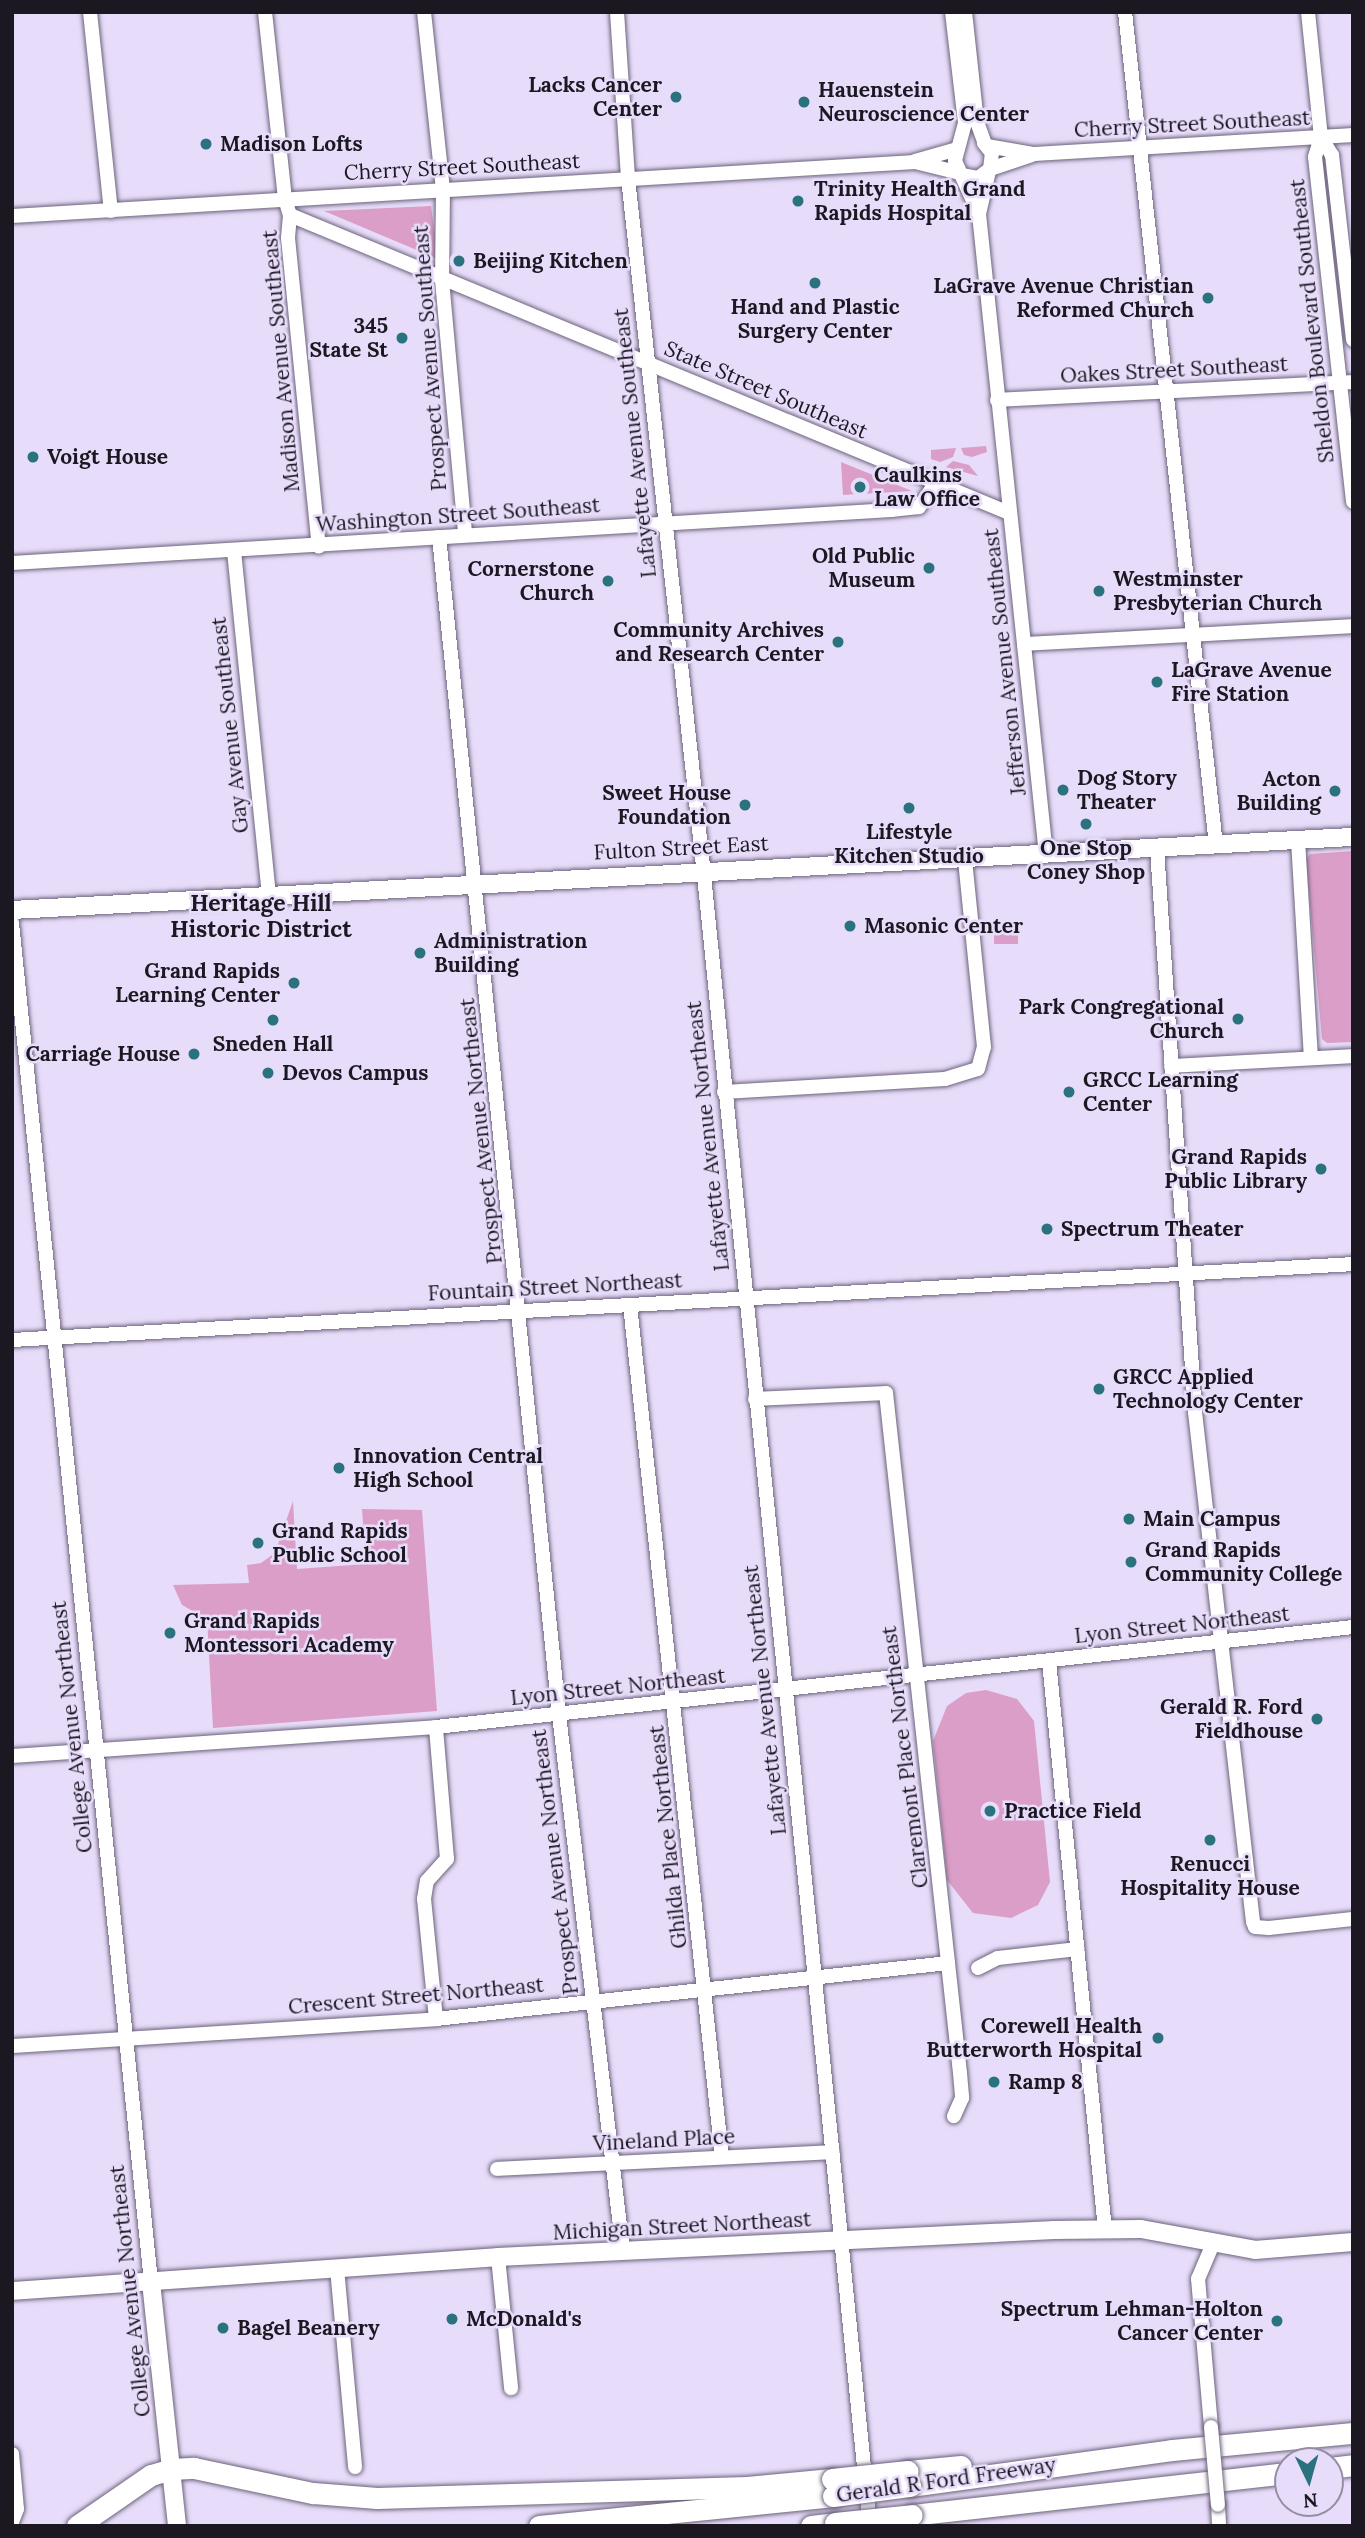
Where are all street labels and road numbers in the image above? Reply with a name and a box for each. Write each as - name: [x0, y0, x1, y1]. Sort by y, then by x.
- street label: Cherry Street Southeast: [1073, 105, 1311, 143]
- street label: Cherry Street Southeast: [343, 148, 581, 186]
- street label: Sheldon Boulevard Southeast: [1285, 178, 1339, 464]
- street label: Prospect Avenue Southeast: [408, 224, 452, 492]
- street label: Madison Avenue Southeast: [257, 229, 305, 493]
- street label: Lafayette Avenue Southeast: [608, 307, 662, 579]
- street label: State Street Southeast: [661, 336, 871, 444]
- street label: Oakes Street Southeast: [1060, 351, 1288, 389]
- street label: Washington Street Southeast: [315, 493, 601, 537]
- street label: Jefferson Avenue Southeast: [978, 527, 1032, 797]
- street label: Gay Avenue Southeast: [206, 616, 254, 834]
- street label: Fulton Street East: [593, 831, 769, 865]
- street label: Prospect Avenue Northeast: [455, 997, 507, 1265]
- street label: Lafayette Avenue Northeast: [681, 1000, 735, 1272]
- street label: Fountain Street Northeast: [427, 1268, 683, 1306]
- street label: Lafayette Avenue Northeast: [738, 1564, 792, 1836]
- street label: College Avenue Northeast: [46, 1600, 98, 1854]
- street label: Lyon Street Northeast: [1073, 1601, 1291, 1649]
- street label: Claremont Place Northeast: [876, 1624, 934, 1890]
- street label: Lyon Street Northeast: [509, 1663, 727, 1711]
- street label: Ghilda Place Northeast: [644, 1724, 692, 1950]
- street label: Prospect Avenue Northeast: [526, 1728, 584, 1996]
- street label: Crescent Street Northeast: [287, 1972, 545, 2020]
- street label: Vineland Place: [592, 2124, 736, 2156]
- street label: College Avenue Northeast: [104, 2164, 156, 2418]
- street label: Michigan Street Northeast: [552, 2207, 812, 2245]
- street label: Gerald R Ford Freeway: [835, 2452, 1057, 2508]

